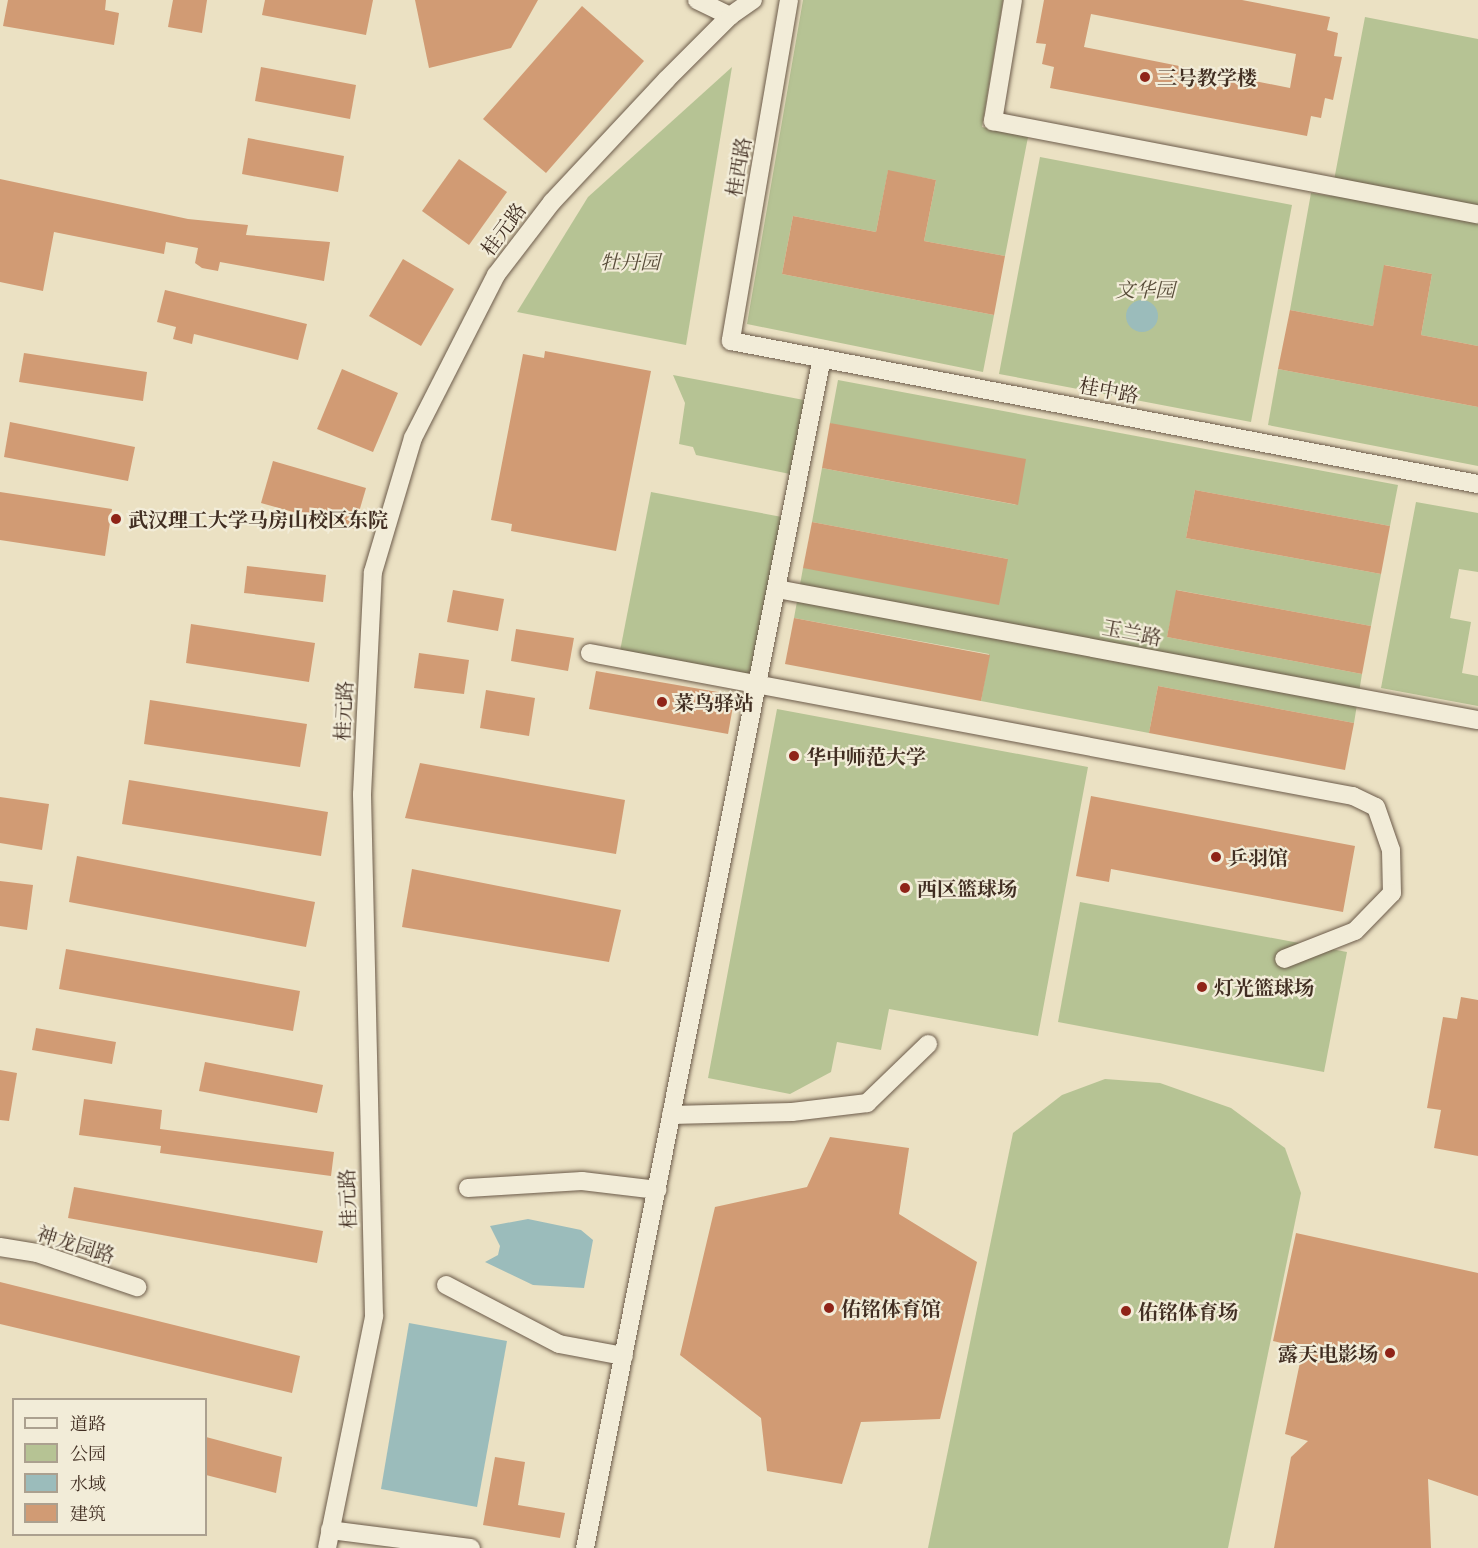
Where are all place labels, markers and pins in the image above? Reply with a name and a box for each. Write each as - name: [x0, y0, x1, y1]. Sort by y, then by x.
- place label: 三号教学楼: [1157, 65, 1257, 89]
- marker: 三号教学楼: [1138, 70, 1152, 84]
- place label: 武汉理工大学马房山校区东院: [128, 507, 388, 531]
- marker: 武汉理工大学马房山校区东院: [109, 512, 123, 526]
- place label: 菜鸟驿站: [674, 690, 754, 714]
- marker: 菜鸟驿站: [655, 695, 669, 709]
- place label: 华中师范大学: [806, 744, 926, 768]
- marker: 华中师范大学: [787, 749, 801, 763]
- place label: 乒羽馆: [1228, 845, 1288, 869]
- marker: 乒羽馆: [1209, 850, 1223, 864]
- place label: 西区篮球场: [917, 876, 1017, 900]
- marker: 西区篮球场: [898, 881, 912, 895]
- place label: 灯光篮球场: [1214, 975, 1314, 999]
- marker: 灯光篮球场: [1195, 980, 1209, 994]
- place label: 佑铭体育馆: [841, 1296, 941, 1320]
- place label: 佑铭体育场: [1138, 1299, 1238, 1323]
- marker: 佑铭体育馆: [822, 1301, 836, 1315]
- marker: 佑铭体育场: [1119, 1304, 1133, 1318]
- place label: 露天电影场: [1278, 1341, 1378, 1365]
- marker: 露天电影场: [1383, 1346, 1397, 1360]

